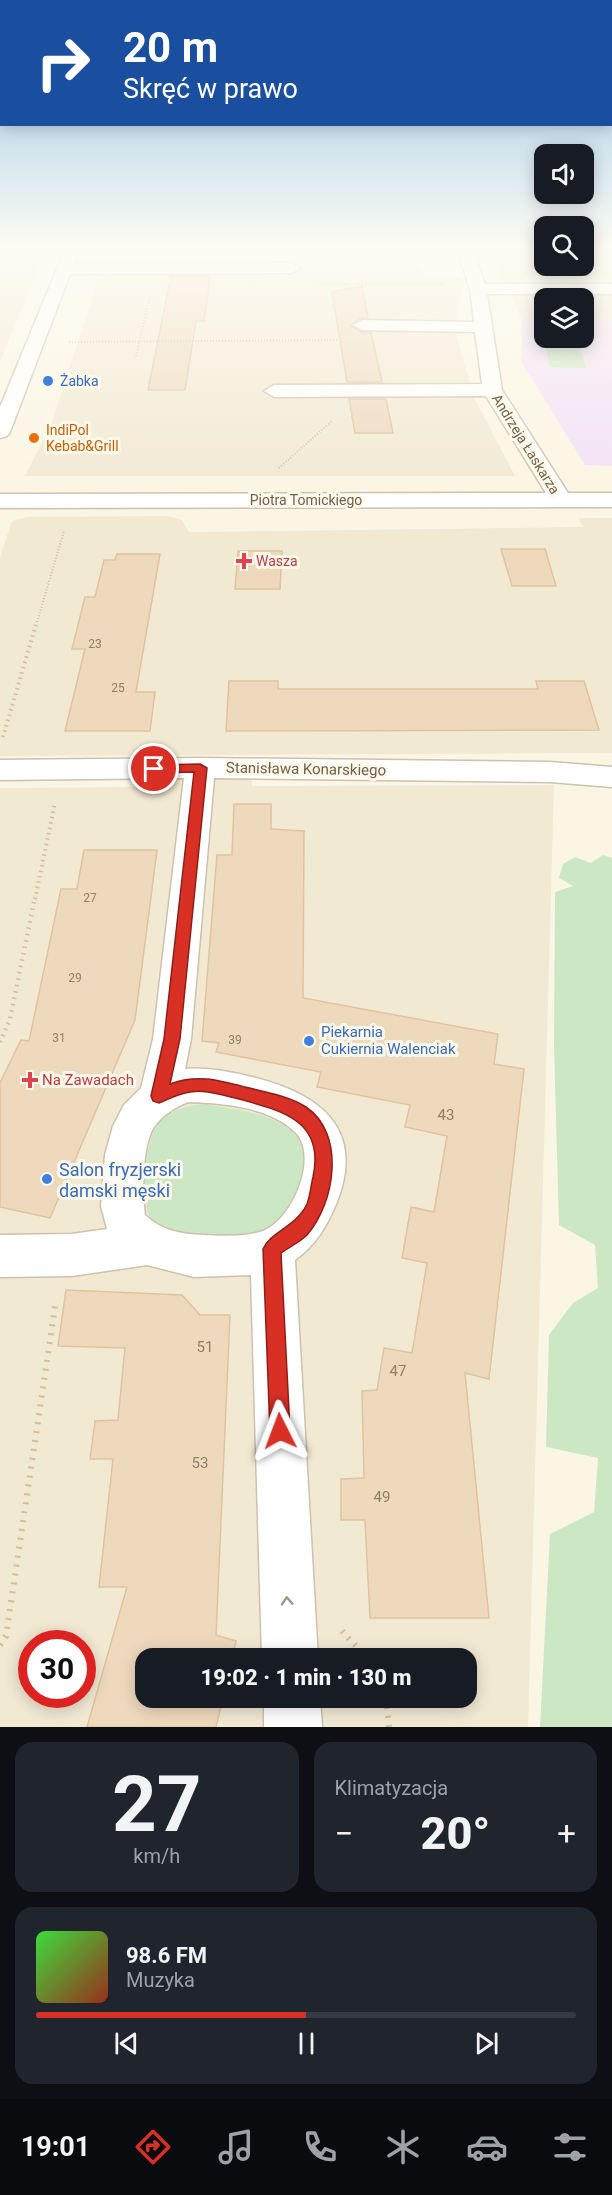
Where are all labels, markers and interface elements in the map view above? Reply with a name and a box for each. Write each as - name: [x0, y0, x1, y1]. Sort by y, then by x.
- text: 20 m: [123, 23, 218, 72]
- icon: right: [24, 24, 102, 102]
- text: Skręć w prawo: [123, 73, 298, 105]
- map controls: [534, 144, 594, 348]
- button: sound: [534, 144, 594, 204]
- button: search: [534, 216, 594, 276]
- button: layers: [534, 288, 594, 348]
- place label: Żabka: [60, 373, 99, 389]
- marker: Żabka: [41, 374, 55, 388]
- street label: Andrzeja Łaskarza: [489, 391, 563, 497]
- place label: IndiPol Kebab&Grill: [46, 422, 119, 454]
- marker: IndiPol Kebab&Grill: [27, 431, 41, 445]
- street label: Piotra Tomickiego: [250, 492, 362, 508]
- place label: Wasza: [256, 553, 298, 569]
- marker: Wasza: [237, 554, 251, 568]
- house number: 23: [88, 637, 102, 651]
- house number: 25: [111, 681, 125, 695]
- pin: [128, 743, 179, 794]
- icon: arrive: [137, 752, 170, 785]
- street label: Stanisława Konarskiego: [226, 759, 386, 779]
- house number: 27: [83, 891, 97, 905]
- house number: 29: [68, 971, 82, 985]
- place label: Piekarnia Cukiernia Walenciak: [321, 1023, 456, 1058]
- house number: 31: [52, 1031, 66, 1045]
- house number: 39: [228, 1033, 242, 1047]
- marker: Piekarnia Cukiernia Walenciak: [302, 1034, 316, 1048]
- place label: Na Zawadach: [42, 1071, 134, 1089]
- marker: Na Zawadach: [23, 1073, 37, 1087]
- house number: 43: [438, 1106, 454, 1124]
- place label: Salon fryzjerski damski męski: [59, 1159, 181, 1201]
- marker: Salon fryzjerski damski męski: [40, 1172, 54, 1186]
- house number: 51: [197, 1338, 213, 1356]
- house number: 47: [390, 1362, 406, 1380]
- position arrow: [248, 1399, 312, 1463]
- house number: 53: [192, 1454, 208, 1472]
- house number: 49: [374, 1488, 390, 1506]
- one-way arrow: [281, 1596, 294, 1605]
- speed limit sign: 30: [18, 1630, 96, 1708]
- text: 19:02 · 1 min · 130 m: [201, 1665, 411, 1690]
- text: 27: [112, 1759, 202, 1850]
- text: Klimatyzacja: [335, 1776, 448, 1800]
- text: 20°: [421, 1807, 490, 1860]
- text: −: [335, 1814, 353, 1853]
- text: +: [557, 1814, 576, 1853]
- text: km/h: [133, 1844, 180, 1868]
- text: 98.6 FM: [126, 1943, 207, 1968]
- text: Muzyka: [126, 1968, 195, 1992]
- icon: previous: [110, 2027, 143, 2060]
- icon: pause: [290, 2027, 323, 2060]
- icon: next: [470, 2027, 503, 2060]
- icon: directions: [132, 2126, 174, 2168]
- icon: music: [215, 2126, 257, 2168]
- icon: phone: [299, 2126, 341, 2168]
- icon: climate: [382, 2126, 424, 2168]
- icon: car: [466, 2126, 508, 2168]
- icon: filters: [549, 2126, 591, 2168]
- text: 19:01: [21, 2131, 90, 2163]

